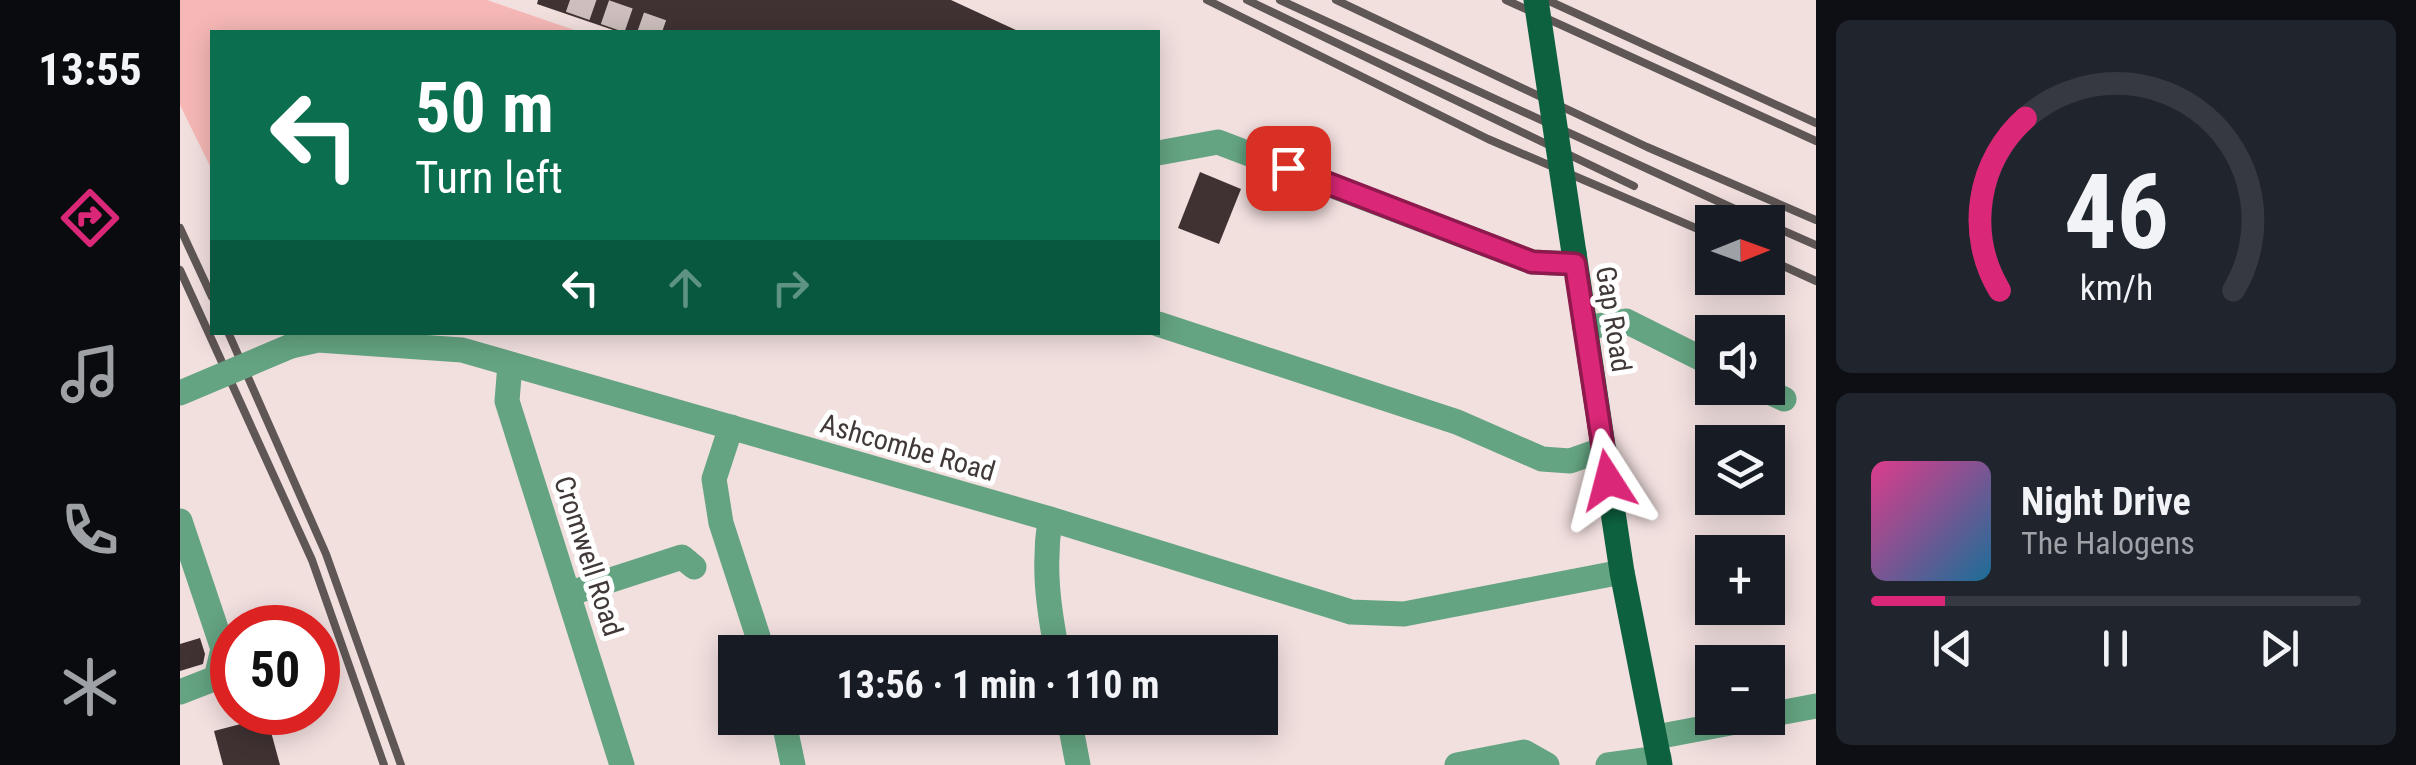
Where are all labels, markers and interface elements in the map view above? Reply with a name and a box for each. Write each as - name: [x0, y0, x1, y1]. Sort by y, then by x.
- text: 13:55: [38, 43, 142, 96]
- text: 50 m: [415, 67, 554, 149]
- icon: left: [250, 70, 380, 200]
- pin: [1246, 126, 1331, 211]
- icon: arrive: [1261, 141, 1316, 196]
- text: Turn left: [415, 151, 563, 204]
- text: 46: [2063, 152, 2169, 273]
- icon: directions: [55, 183, 125, 253]
- north arrow: [1695, 205, 1785, 295]
- map controls: [1695, 205, 1785, 735]
- icon: left: [553, 260, 608, 315]
- icon: ahead: [658, 260, 713, 315]
- icon: right: [763, 260, 818, 315]
- street label: Gap Road: [1589, 264, 1638, 374]
- text: km/h: [2079, 267, 2153, 309]
- button: sound: [1695, 315, 1785, 405]
- icon: music: [55, 339, 125, 409]
- street label: Ashcombe Road: [817, 407, 999, 488]
- button: layers: [1695, 425, 1785, 515]
- position arrow: [1556, 428, 1660, 532]
- street label: Cromwell Road: [547, 472, 630, 640]
- text: Night Drive: [2021, 480, 2191, 524]
- icon: phone: [55, 495, 125, 565]
- text: The Halogens: [2021, 524, 2195, 562]
- button: +: [1695, 535, 1785, 625]
- speed limit sign: 50: [210, 605, 340, 735]
- icon: previous: [1925, 621, 1980, 676]
- icon: pause: [2088, 621, 2143, 676]
- icon: next: [2252, 621, 2307, 676]
- button: −: [1695, 645, 1785, 735]
- icon: climate: [55, 652, 125, 722]
- text: 13:56 · 1 min · 110 m: [837, 663, 1159, 707]

